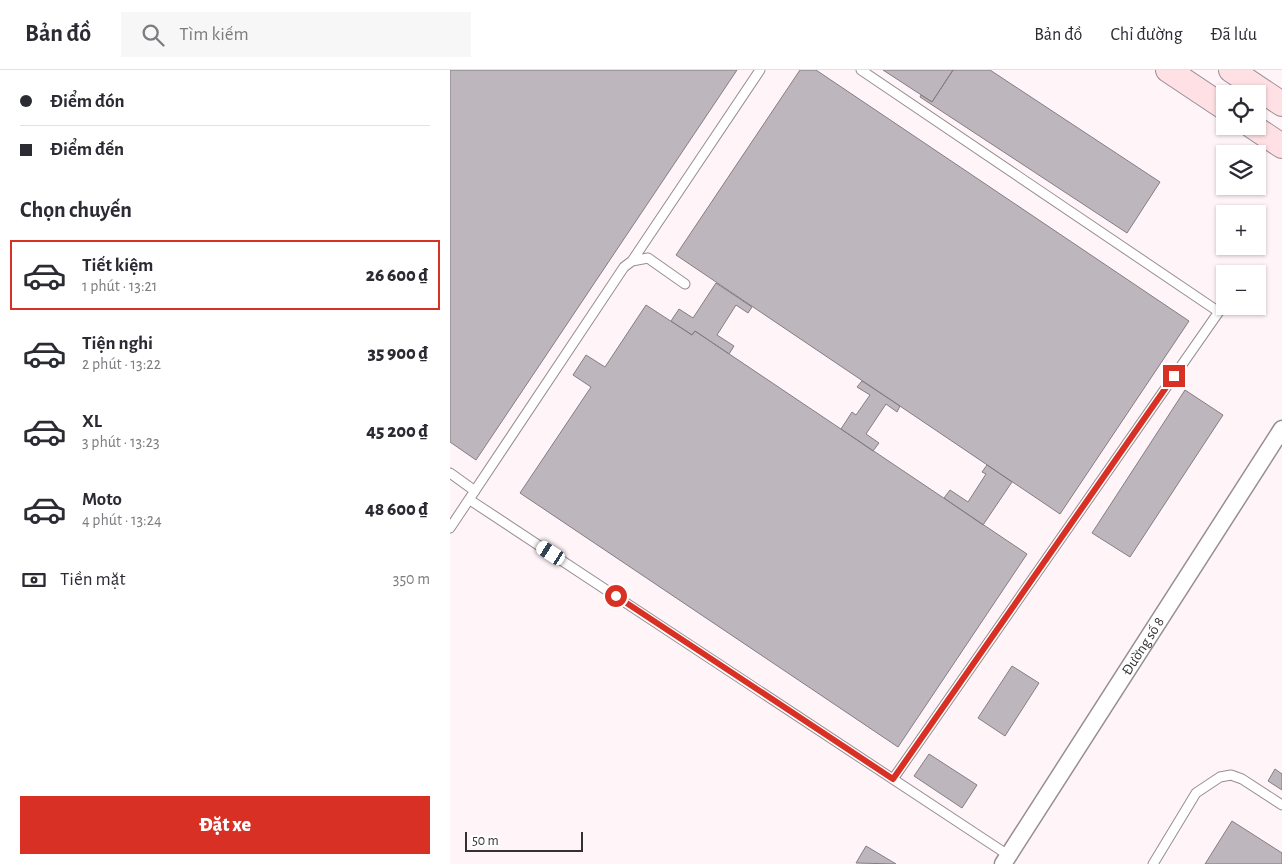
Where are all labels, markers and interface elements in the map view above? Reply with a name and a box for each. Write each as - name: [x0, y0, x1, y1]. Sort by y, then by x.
- search box: [121, 12, 471, 57]
- icon: search: [139, 21, 167, 49]
- text: Bản đồ: [25, 22, 91, 46]
- text: Tìm kiếm: [179, 25, 249, 44]
- text: Bản đồ: [1034, 26, 1082, 44]
- text: Chỉ đường: [1110, 26, 1182, 44]
- text: Đã lưu: [1210, 26, 1257, 44]
- map controls: [1216, 85, 1266, 315]
- button: locate: [1216, 85, 1266, 135]
- text: Điểm đón: [50, 92, 124, 111]
- text: Điểm đến: [50, 140, 124, 159]
- button: layers: [1216, 145, 1266, 195]
- text: Chọn chuyến: [20, 199, 132, 221]
- button: +: [1216, 205, 1266, 255]
- icon: car: [22, 253, 67, 298]
- text: Tiết kiệm: [82, 256, 153, 275]
- button: −: [1216, 265, 1266, 315]
- text: 26 600 ₫: [366, 266, 428, 285]
- text: 1 phút · 13:21: [82, 278, 157, 294]
- icon: car: [22, 331, 67, 376]
- text: Tiện nghi: [82, 334, 153, 353]
- text: 35 900 ₫: [368, 344, 428, 363]
- text: 2 phút · 13:22: [82, 356, 161, 372]
- route end: [1163, 365, 1185, 387]
- icon: car: [22, 409, 67, 454]
- text: XL: [82, 412, 102, 431]
- text: 45 200 ₫: [366, 422, 428, 441]
- text: 3 phút · 13:23: [82, 434, 160, 450]
- icon: car: [22, 487, 67, 532]
- text: Moto: [82, 490, 122, 509]
- text: 48 600 ₫: [365, 500, 428, 519]
- text: 4 phút · 13:24: [82, 512, 162, 528]
- car: [534, 539, 567, 567]
- icon: cash: [20, 566, 48, 594]
- text: Tiền mặt: [60, 570, 126, 589]
- text: 350 m: [393, 571, 430, 587]
- route start: [605, 585, 627, 607]
- street label: Đường số 8: [1119, 615, 1167, 678]
- button: Đặt xe: [20, 796, 430, 854]
- scale bar: [465, 829, 582, 852]
- text: 50 m: [472, 834, 499, 848]

